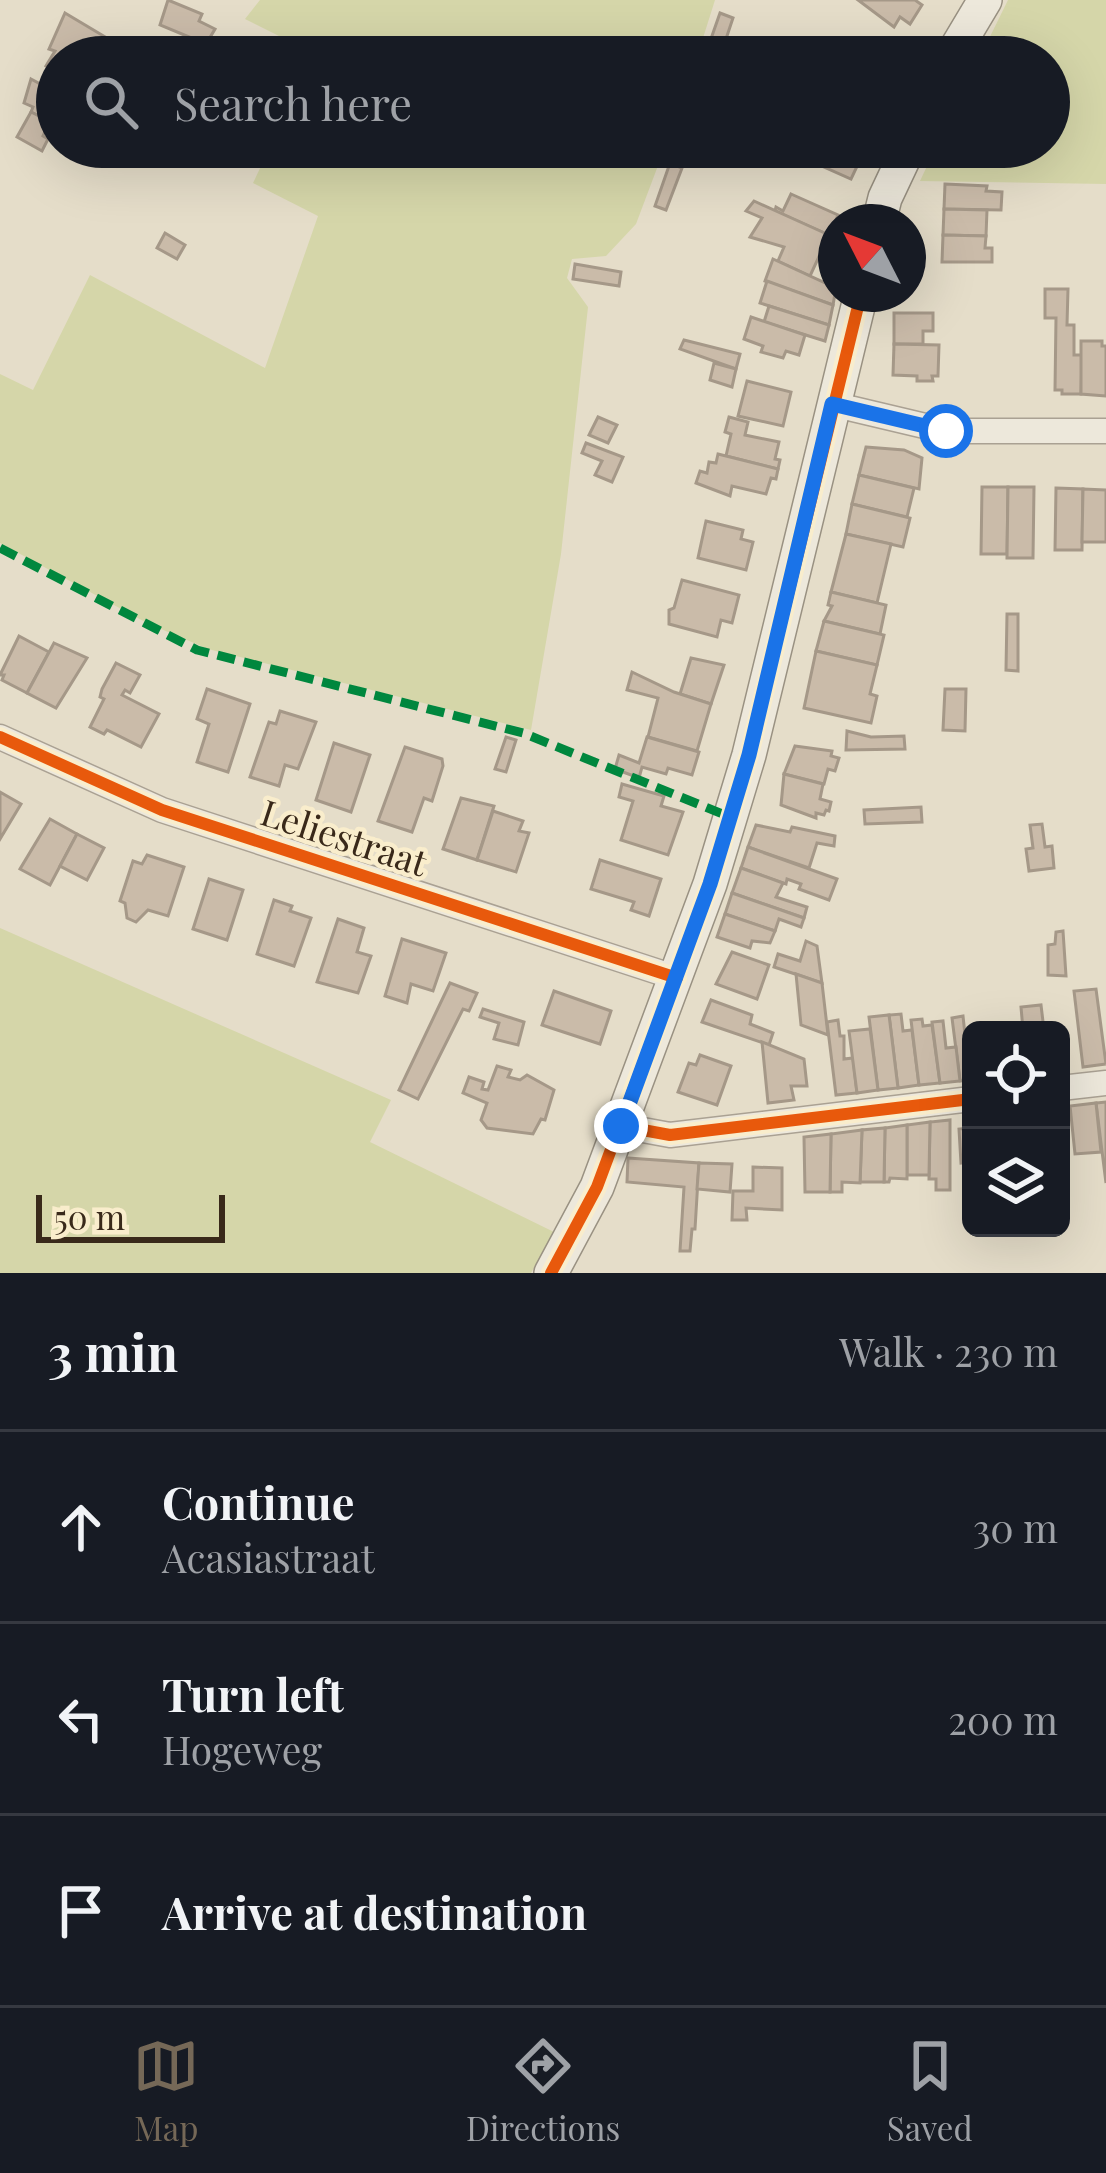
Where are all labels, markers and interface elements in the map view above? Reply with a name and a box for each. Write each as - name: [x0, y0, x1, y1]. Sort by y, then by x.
- search box: [36, 36, 1070, 168]
- icon: search: [78, 69, 144, 135]
- text: Search here: [174, 72, 412, 132]
- north arrow: [818, 204, 926, 312]
- route start: [919, 404, 973, 458]
- street label: Leliestraat: [255, 787, 435, 886]
- map controls: [962, 1021, 1070, 1237]
- button: locate: [962, 1021, 1070, 1129]
- route end: [594, 1099, 648, 1153]
- button: layers: [962, 1129, 1070, 1237]
- scale bar: [36, 1189, 225, 1242]
- text: 50 m: [54, 1194, 125, 1238]
- text: 3 min: [48, 1317, 178, 1385]
- text: Walk · 230 m: [839, 1325, 1058, 1377]
- text: Continue: [162, 1471, 354, 1531]
- icon: ahead: [48, 1494, 114, 1560]
- text: 30 m: [973, 1501, 1058, 1553]
- text: Acasiastraat: [162, 1531, 374, 1583]
- text: Turn left: [162, 1663, 344, 1723]
- icon: left: [48, 1686, 114, 1752]
- text: 200 m: [948, 1693, 1058, 1745]
- text: Hogeweg: [162, 1723, 322, 1775]
- icon: arrive: [48, 1878, 114, 1944]
- text: Arrive at destination: [162, 1881, 587, 1941]
- tab: Map: [133, 2033, 199, 2149]
- tab: Directions: [466, 2033, 620, 2149]
- tab: Saved: [887, 2033, 973, 2149]

